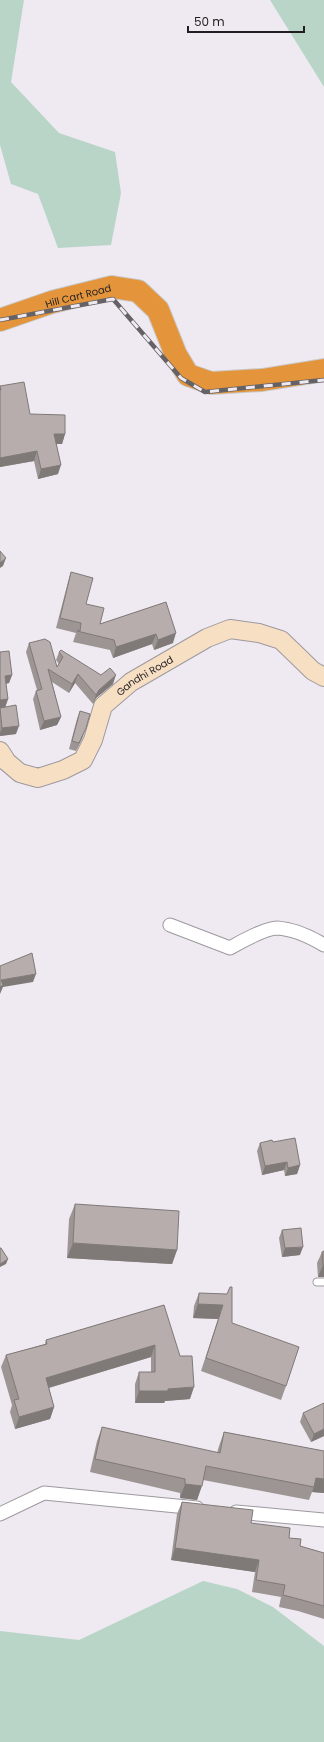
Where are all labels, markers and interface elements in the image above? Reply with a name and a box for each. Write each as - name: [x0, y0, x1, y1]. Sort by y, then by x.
- scale bar: [188, 8, 304, 34]
- text: 50 m: [194, 13, 225, 30]
- street label: Hill Cart Road: [43, 280, 113, 312]
- street label: Gandhi Road: [113, 652, 176, 700]

